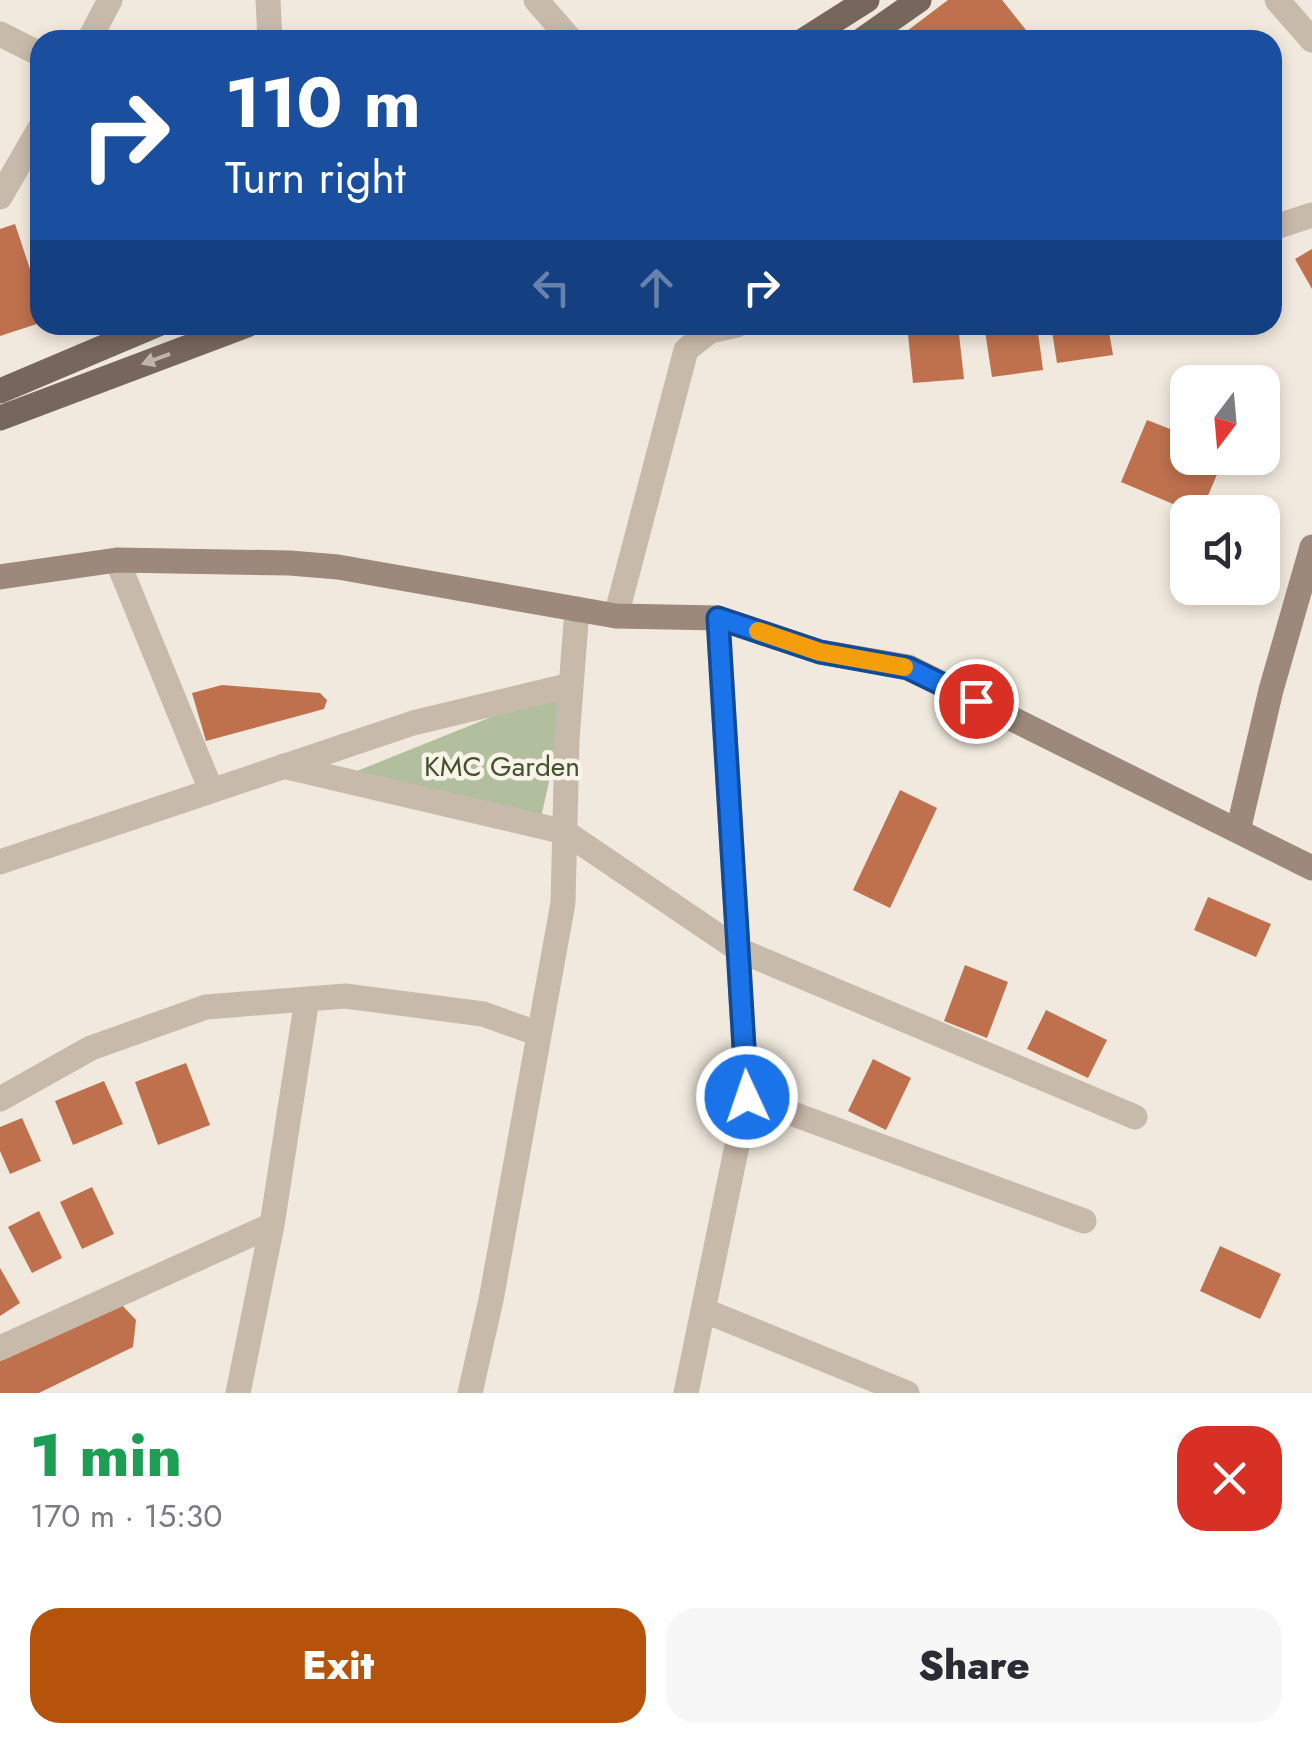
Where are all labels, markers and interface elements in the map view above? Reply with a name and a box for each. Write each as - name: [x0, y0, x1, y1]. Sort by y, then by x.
- text: 110 m: [225, 52, 421, 153]
- icon: right: [60, 70, 190, 200]
- text: Turn right: [225, 145, 406, 210]
- icon: left: [524, 260, 579, 315]
- icon: ahead: [629, 260, 684, 315]
- icon: right: [734, 260, 789, 315]
- one-way arrow: [141, 352, 171, 367]
- north arrow: [1170, 365, 1280, 475]
- map controls: [1170, 365, 1280, 605]
- button: sound: [1170, 495, 1280, 605]
- pin: [934, 659, 1019, 744]
- icon: arrive: [949, 674, 1004, 729]
- park label: KMC Garden: [424, 746, 580, 787]
- position arrow: [695, 1045, 799, 1149]
- text: 1 min: [30, 1412, 182, 1499]
- button: close: [1177, 1426, 1282, 1531]
- text: 170 m · 15:30: [30, 1493, 222, 1539]
- button: Exit: [30, 1608, 646, 1723]
- button: Share: [666, 1608, 1282, 1723]

